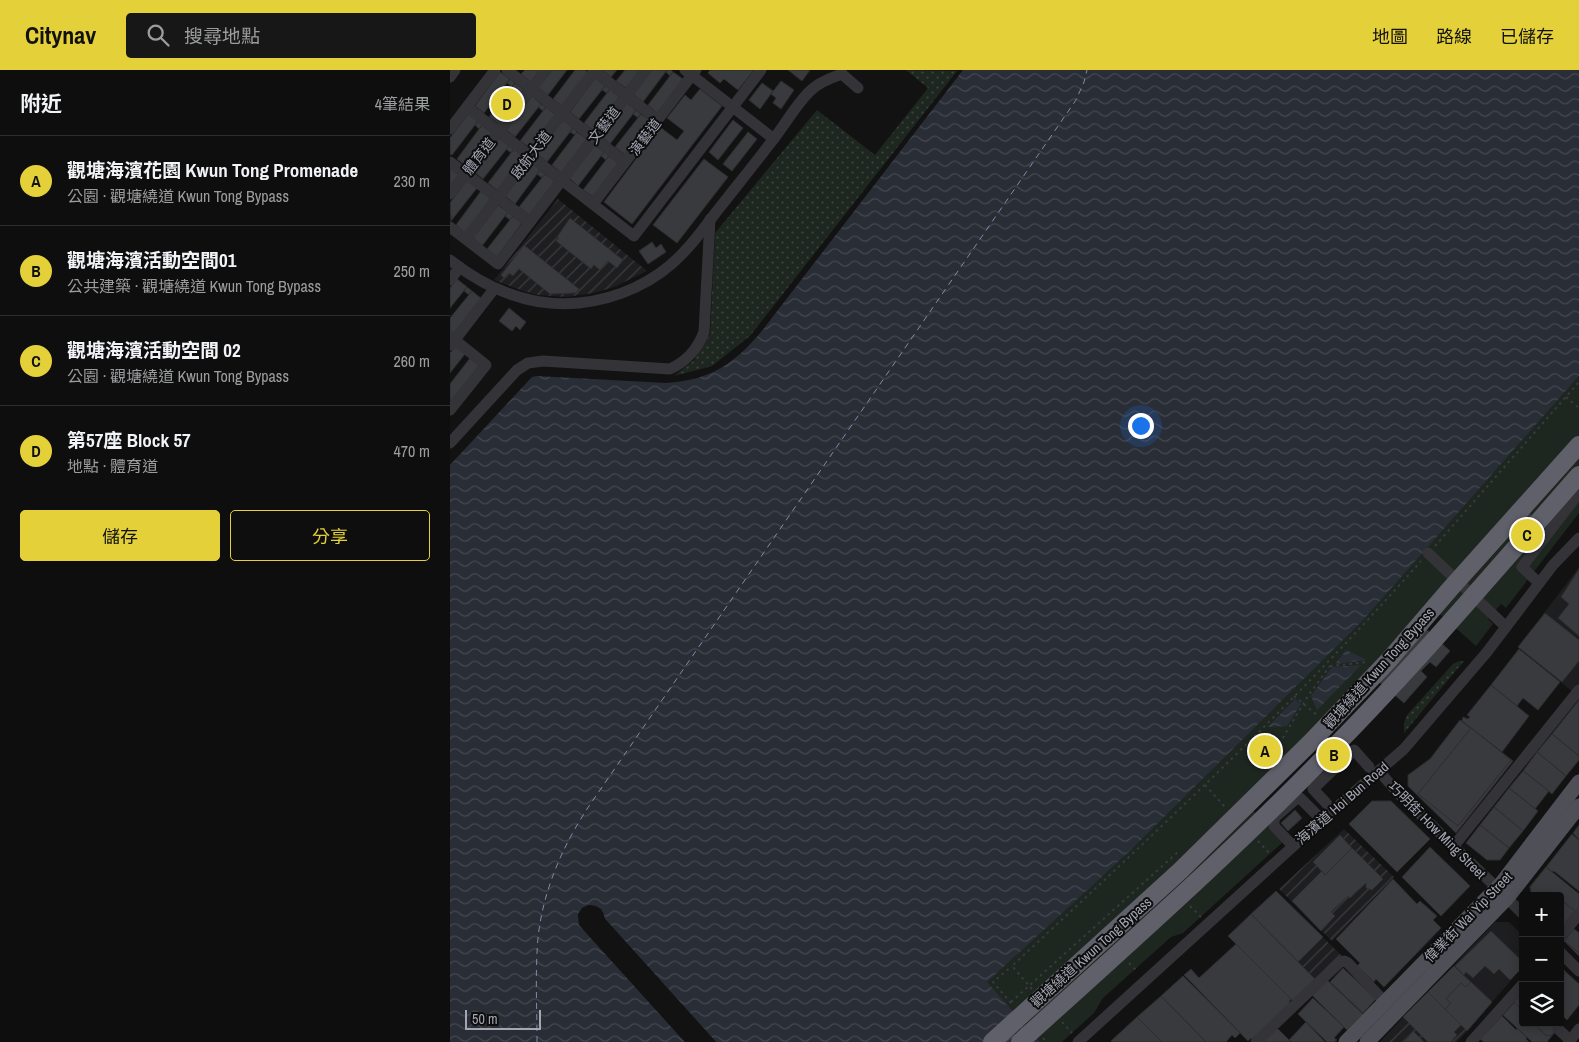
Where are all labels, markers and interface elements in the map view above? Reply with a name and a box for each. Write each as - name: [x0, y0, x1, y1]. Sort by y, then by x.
- search box: [126, 13, 476, 58]
- text: Citynav: [25, 19, 96, 51]
- icon: search: [144, 21, 172, 49]
- text: 搜尋地點: [184, 23, 260, 49]
- text: 地圖: [1372, 24, 1408, 49]
- text: 路線: [1436, 24, 1472, 49]
- text: 已儲存: [1500, 24, 1554, 49]
- pin: D: [491, 85, 523, 123]
- text: 附近: [20, 89, 62, 118]
- text: 4筆結果: [375, 93, 430, 115]
- street label: 文藝道: [584, 103, 624, 147]
- street label: 演藝道: [625, 115, 665, 159]
- street label: 啟航大道: [507, 127, 555, 183]
- street label: 體育道: [459, 134, 499, 178]
- text: 觀塘海濱花園 Kwun Tong Promenade: [67, 157, 358, 183]
- text: A: [31, 170, 41, 192]
- text: 230 m: [394, 170, 430, 192]
- text: 公園 · 觀塘繞道 Kwun Tong Bypass: [67, 185, 289, 207]
- text: 觀塘海濱活動空間01: [67, 247, 236, 273]
- text: B: [31, 260, 41, 282]
- text: 250 m: [394, 260, 430, 282]
- text: 公共建築 · 觀塘繞道 Kwun Tong Bypass: [67, 275, 321, 297]
- text: 觀塘海濱活動空間 02: [67, 337, 241, 363]
- text: C: [31, 350, 41, 372]
- text: 260 m: [394, 350, 430, 372]
- text: 公園 · 觀塘繞道 Kwun Tong Bypass: [67, 365, 289, 387]
- your location: [1128, 413, 1154, 439]
- text: 第57座 Block 57: [67, 427, 191, 453]
- text: D: [31, 440, 41, 462]
- text: 470 m: [394, 440, 430, 462]
- text: 地點 · 體育道: [67, 455, 158, 477]
- button: 儲存: [20, 510, 220, 561]
- button: 分享: [230, 510, 430, 561]
- pin: C: [1511, 516, 1543, 554]
- street label: 觀塘繞道 Kwun Tong Bypass: [1320, 604, 1438, 732]
- pin: A: [1249, 732, 1281, 770]
- pin: B: [1318, 736, 1350, 774]
- street label: 海濱道 Hoi Bun Road: [1292, 758, 1392, 848]
- street label: 巧明街 How Ming Street: [1384, 777, 1490, 883]
- street label: 偉業街 Wai Yip Street: [1420, 868, 1516, 966]
- map controls: [1519, 892, 1564, 1027]
- button: +: [1519, 892, 1564, 937]
- street label: 觀塘繞道 Kwun Tong Bypass: [1027, 893, 1155, 1011]
- button: −: [1519, 937, 1564, 982]
- button: layers: [1519, 982, 1564, 1027]
- scale bar: [465, 1007, 541, 1030]
- text: 50 m: [472, 1010, 498, 1028]

